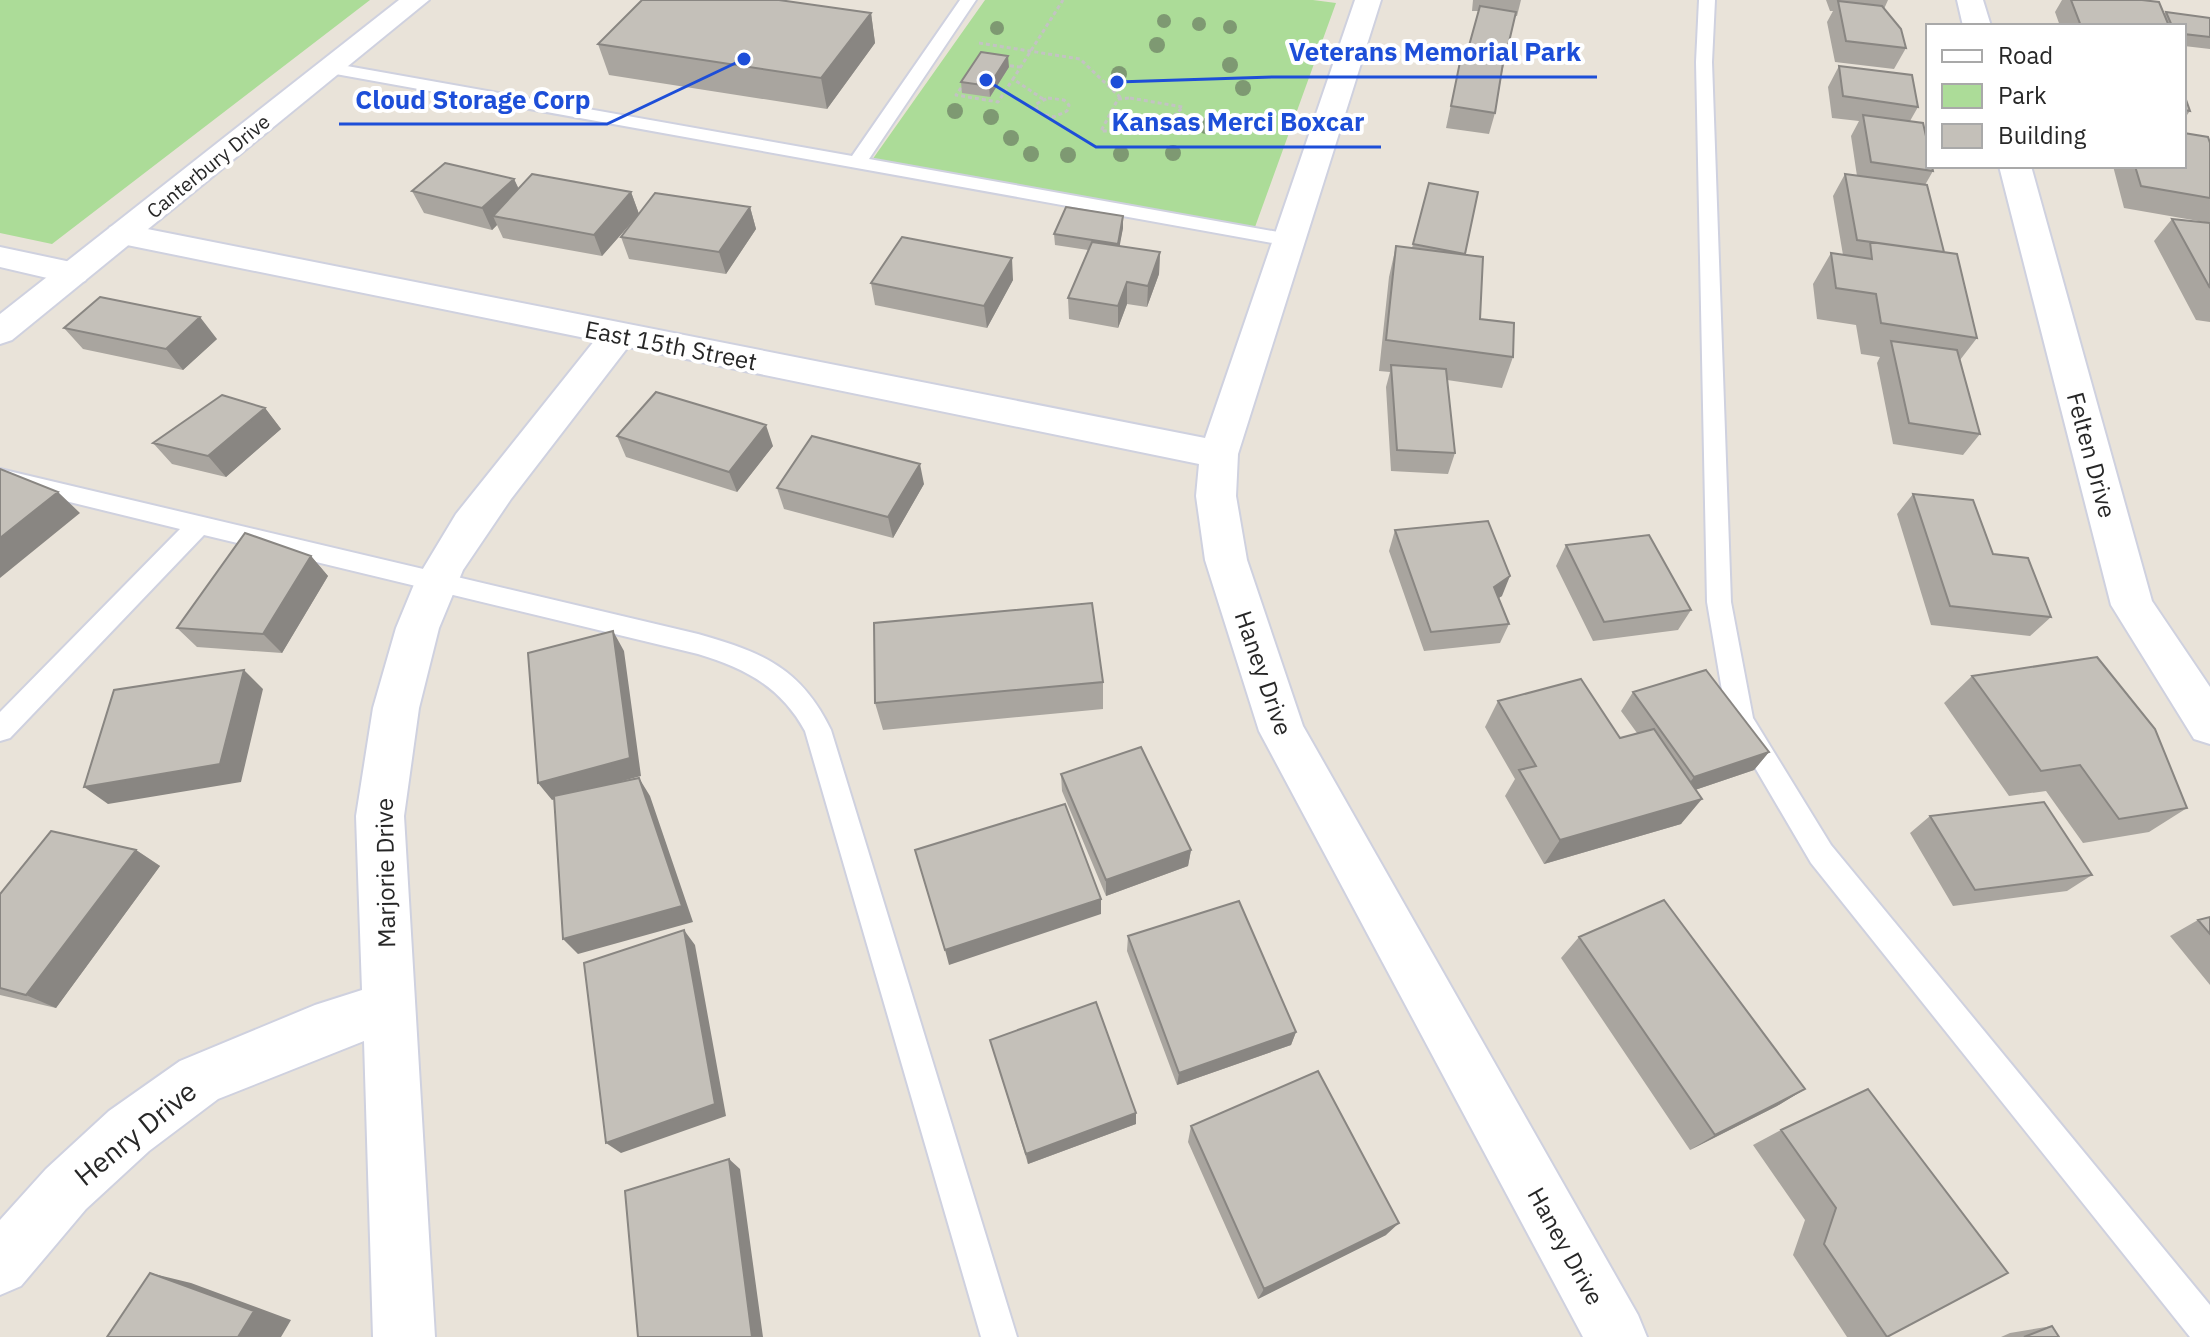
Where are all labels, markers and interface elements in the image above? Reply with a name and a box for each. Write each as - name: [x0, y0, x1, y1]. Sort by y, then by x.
- legend: [1926, 24, 2186, 168]
- callout: Veterans Memorial Park: [1273, 27, 1597, 77]
- text: Veterans Memorial Park: [1289, 34, 1581, 68]
- text: Road: [1998, 39, 2053, 71]
- callout: Cloud Storage Corp: [339, 74, 607, 124]
- text: Park: [1998, 79, 2047, 111]
- text: Cloud Storage Corp: [355, 82, 591, 116]
- callout: Kansas Merci Boxcar: [1096, 97, 1381, 147]
- text: Kansas Merci Boxcar: [1111, 104, 1365, 138]
- street label: Canterbury Drive: [141, 108, 275, 224]
- text: Building: [1998, 119, 2086, 151]
- street label: East 15th Street: [582, 313, 760, 377]
- street label: Felten Drive: [2060, 389, 2124, 521]
- street label: Haney Drive: [1228, 606, 1300, 740]
- street label: Marjorie Drive: [368, 798, 402, 948]
- street label: Henry Drive: [66, 1072, 204, 1194]
- street label: Haney Drive: [1521, 1181, 1611, 1311]

